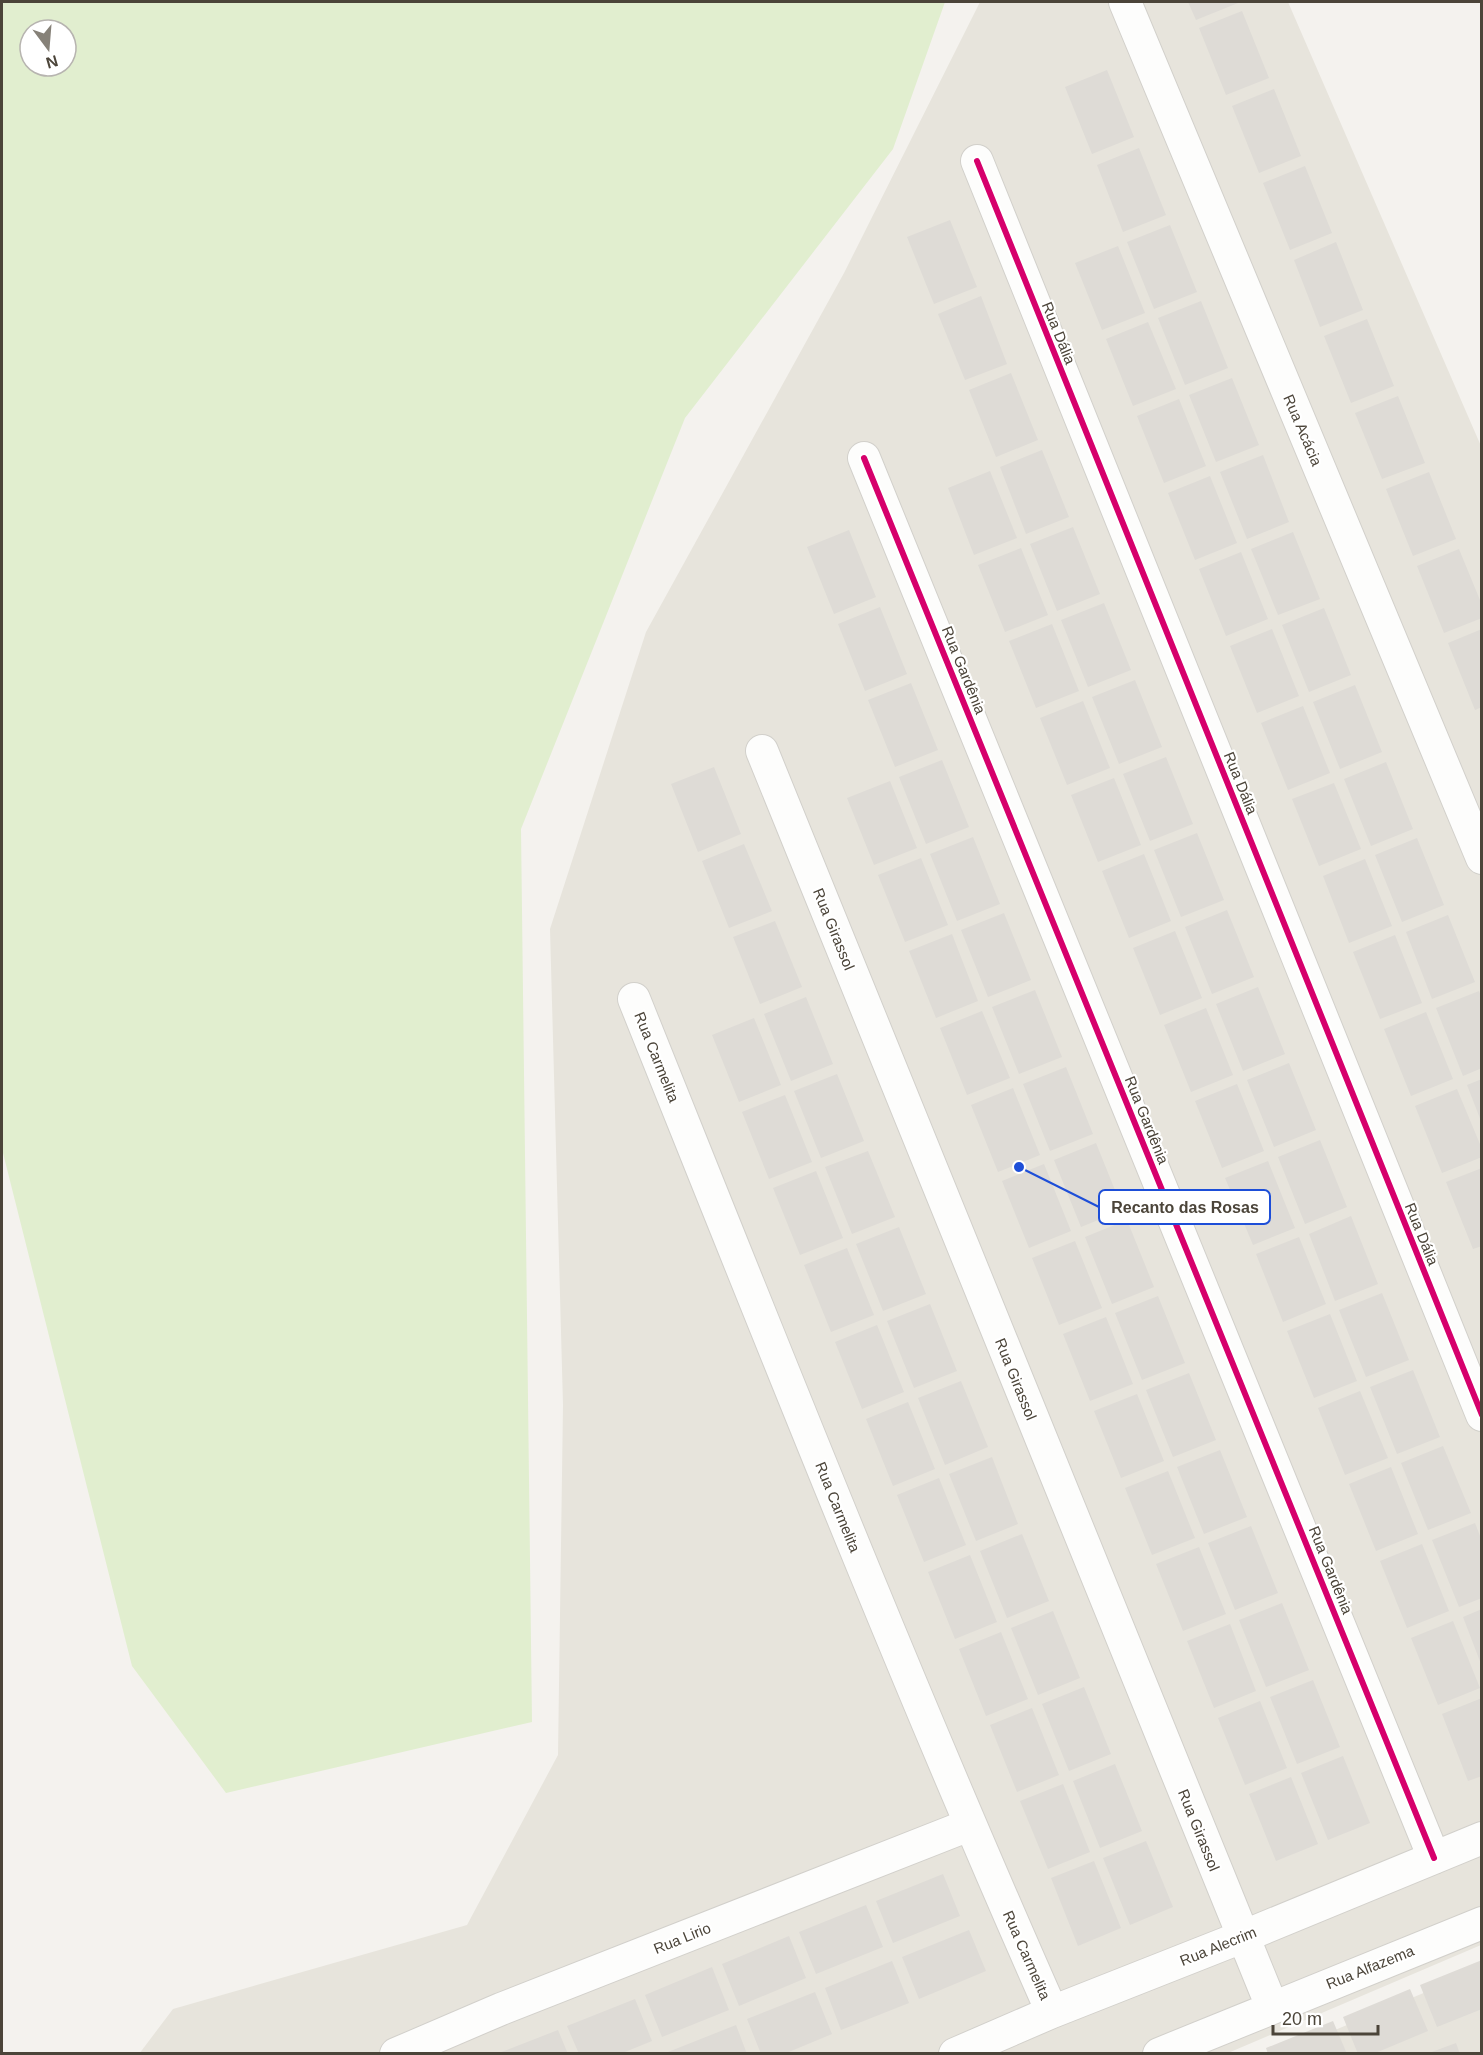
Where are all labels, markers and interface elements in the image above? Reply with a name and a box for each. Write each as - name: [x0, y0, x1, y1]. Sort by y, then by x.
- north arrow: [18, 18, 78, 78]
- text: N: [44, 52, 60, 72]
- street label: Rua Dália: [1039, 299, 1079, 367]
- street label: Rua Acácia: [1280, 392, 1326, 469]
- street label: Rua Gardênia: [939, 624, 990, 717]
- street label: Rua Dália: [1221, 749, 1261, 817]
- street label: Rua Girassol: [810, 886, 858, 972]
- street label: Rua Carmelita: [631, 1009, 683, 1105]
- street label: Rua Gardênia: [1122, 1074, 1173, 1167]
- callout: Recanto das Rosas: [1099, 1190, 1270, 1224]
- text: Recanto das Rosas: [1111, 1199, 1259, 1216]
- street label: Rua Dália: [1402, 1200, 1442, 1268]
- street label: Rua Girassol: [992, 1336, 1040, 1422]
- street label: Rua Carmelita: [812, 1459, 864, 1555]
- street label: Rua Gardênia: [1306, 1524, 1357, 1617]
- street label: Rua Girassol: [1175, 1787, 1223, 1873]
- street label: Rua Carmelita: [1000, 1908, 1055, 2003]
- street label: Rua Lirio: [651, 1919, 713, 1957]
- street label: Rua Alecrim: [1177, 1923, 1259, 1969]
- street label: Rua Alfazema: [1324, 1941, 1417, 1992]
- scale bar: [1273, 1998, 1378, 2036]
- text: 20 m: [1282, 2009, 1322, 2029]

